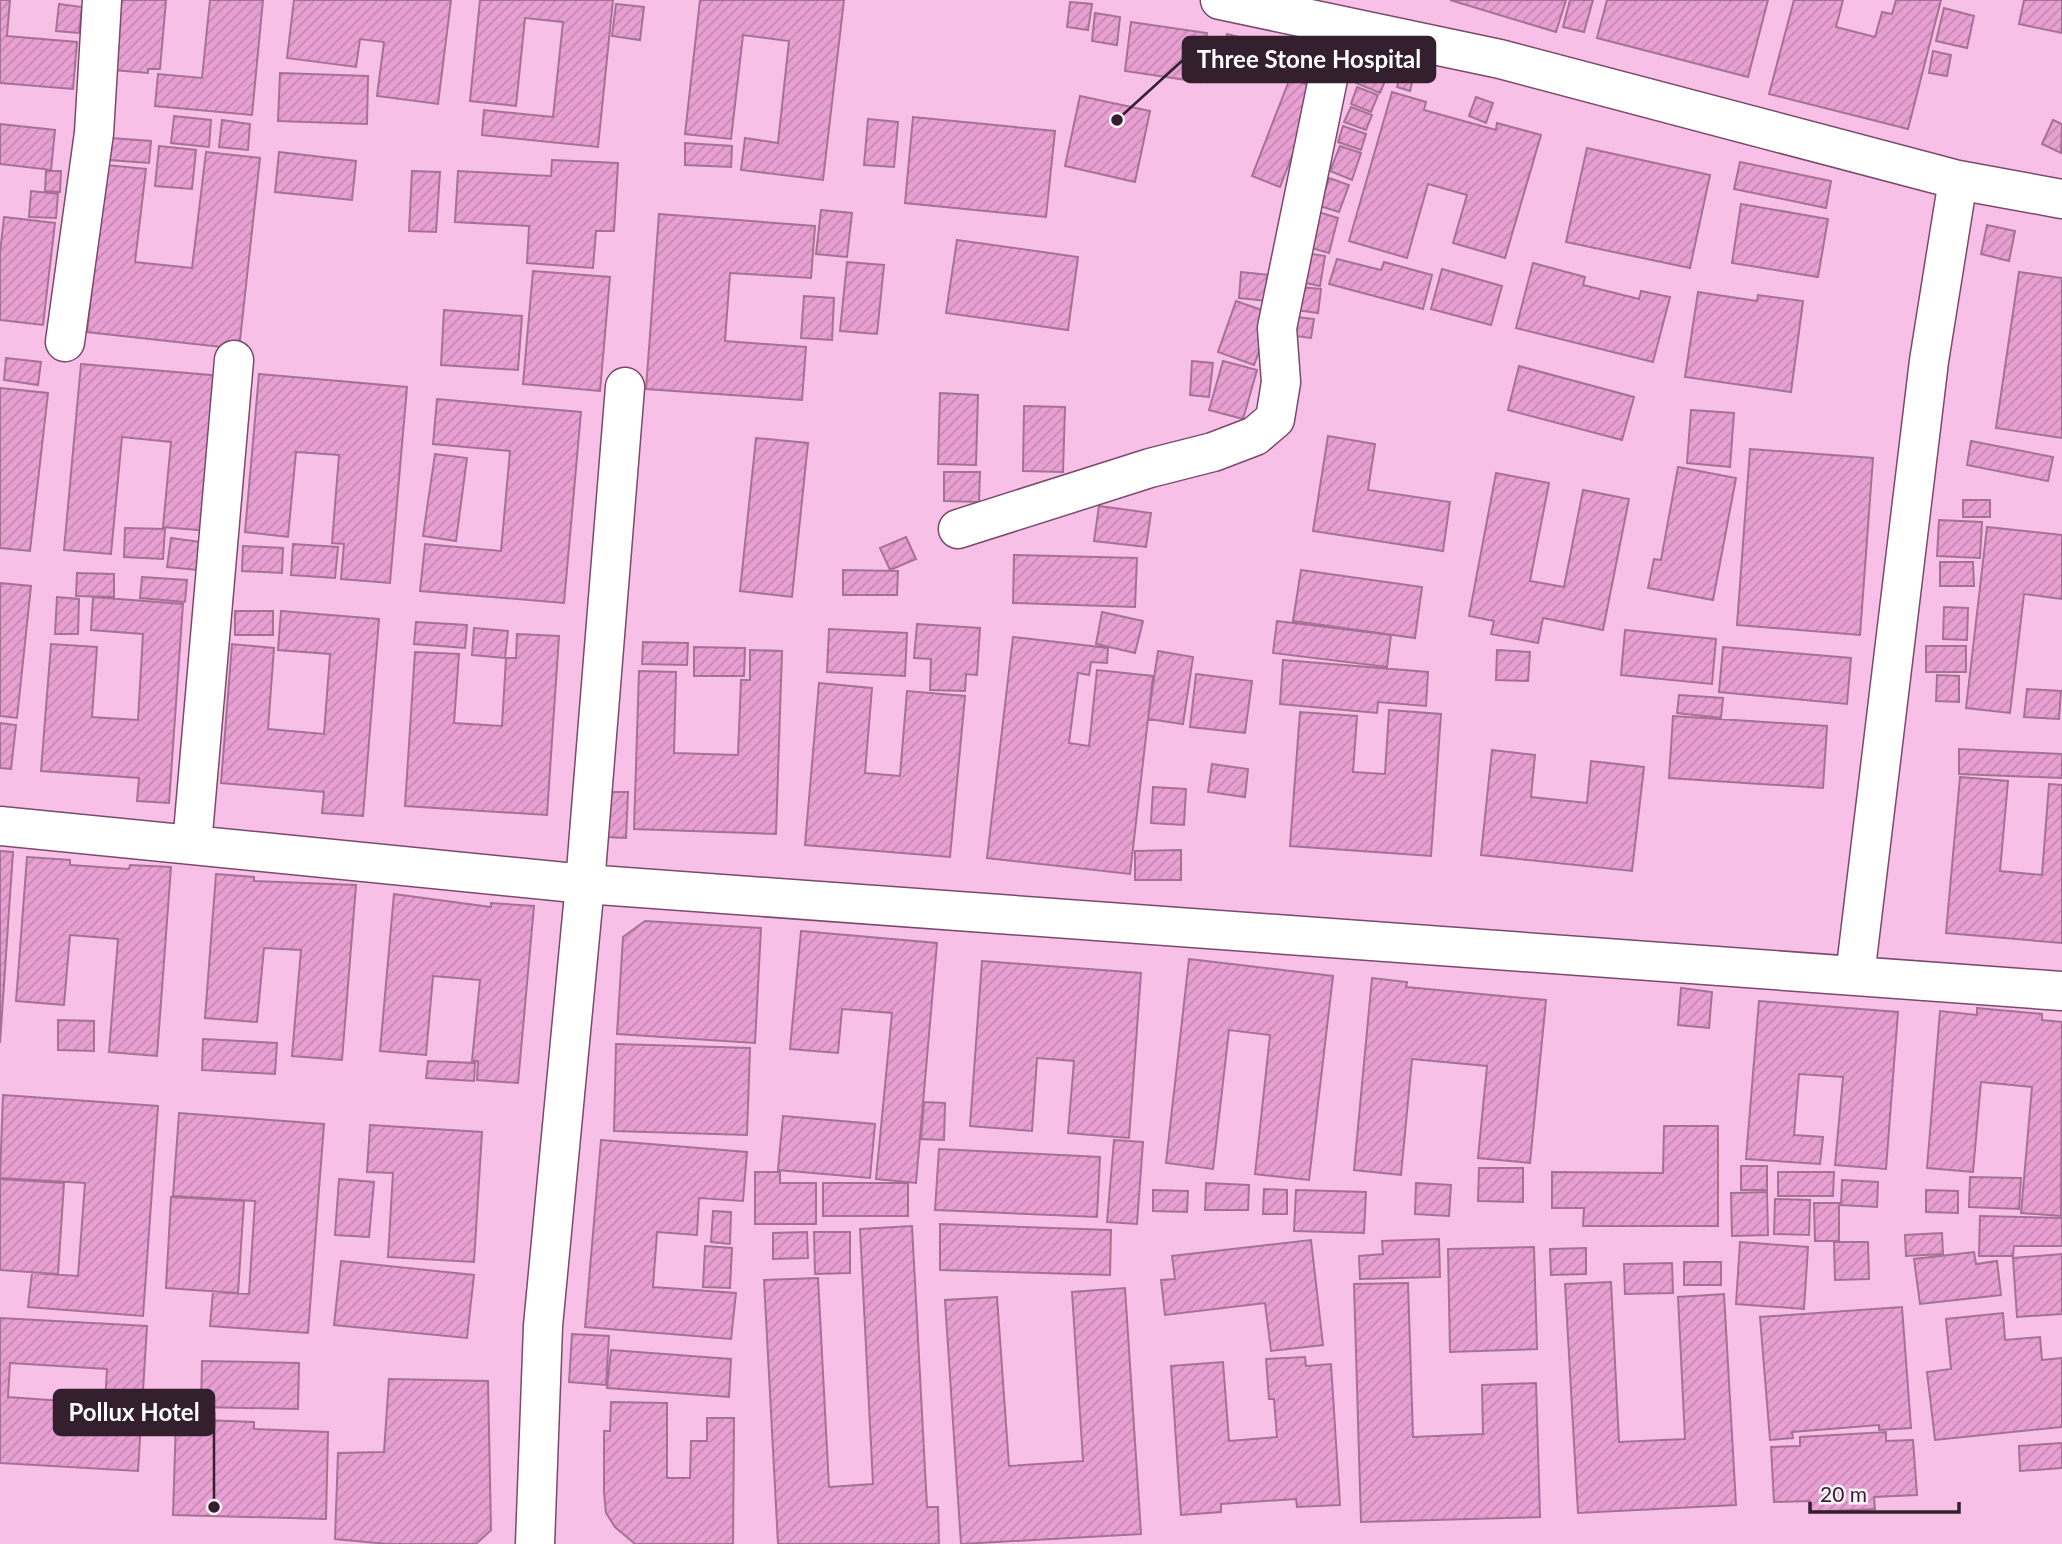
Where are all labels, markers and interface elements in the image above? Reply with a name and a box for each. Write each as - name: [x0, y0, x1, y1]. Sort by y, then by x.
- callout: Three Stone Hospital: [1183, 37, 1435, 82]
- text: Three Stone Hospital: [1197, 44, 1421, 73]
- callout: Pollux Hotel: [54, 1390, 214, 1435]
- text: Pollux Hotel: [68, 1397, 200, 1426]
- scale bar: [1810, 1470, 1959, 1514]
- text: 20 m: [1820, 1481, 1867, 1506]

